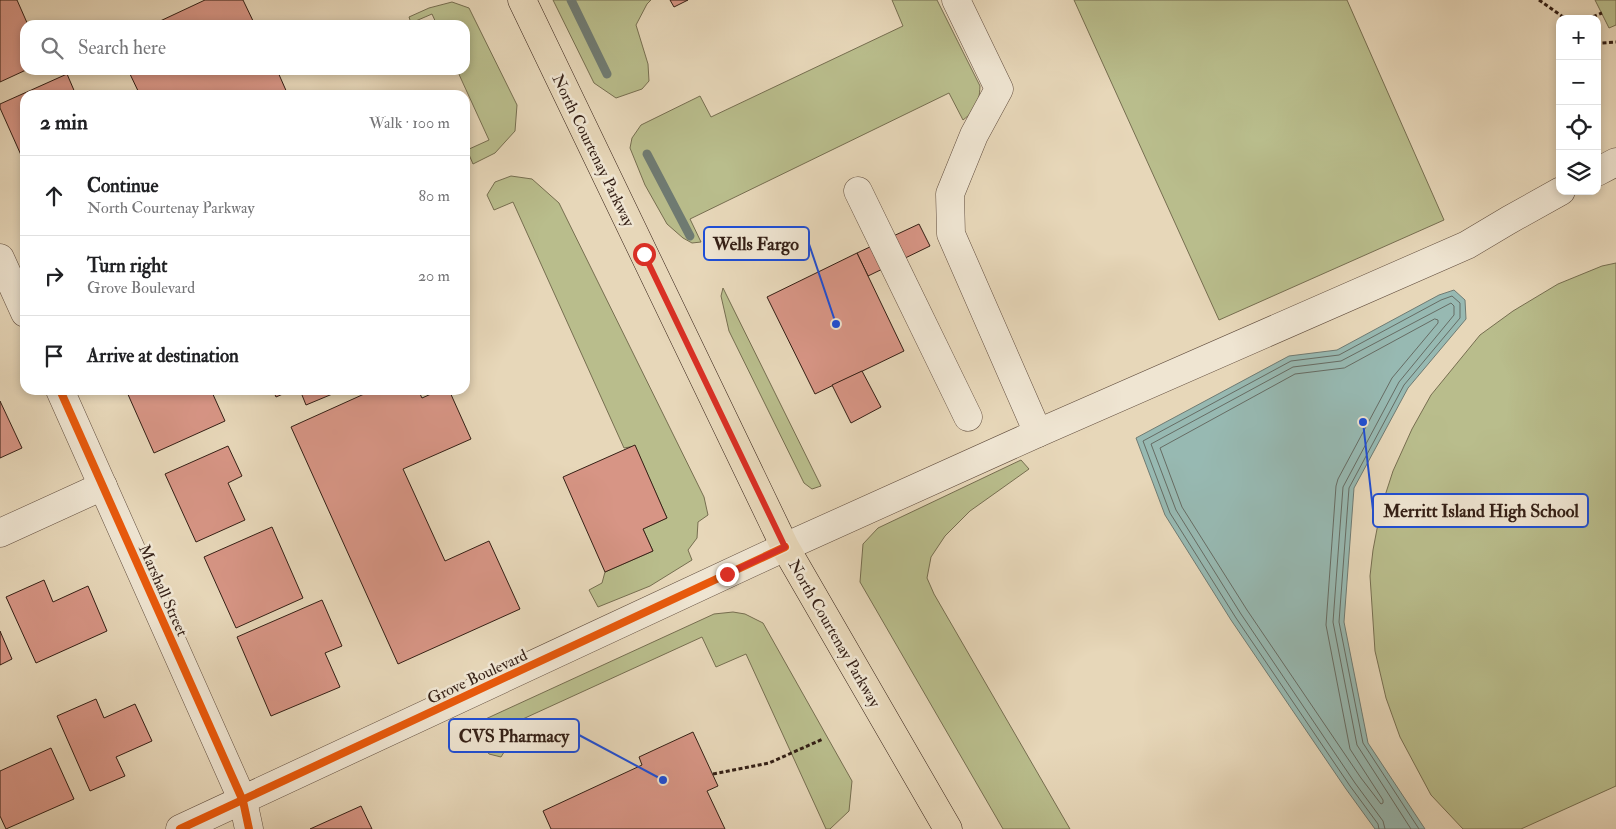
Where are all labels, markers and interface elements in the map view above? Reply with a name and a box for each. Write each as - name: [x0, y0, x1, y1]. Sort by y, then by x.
- map controls: [1556, 15, 1601, 195]
- button: +: [1556, 15, 1601, 60]
- search box: [20, 20, 470, 75]
- icon: search: [38, 34, 66, 62]
- text: Search here: [78, 36, 166, 60]
- button: −: [1556, 60, 1601, 105]
- street label: North Courtenay Parkway: [547, 71, 639, 231]
- button: locate: [1556, 105, 1601, 150]
- text: 2 min: [40, 109, 88, 136]
- text: Walk · 100 m: [369, 113, 450, 133]
- button: layers: [1556, 150, 1601, 195]
- text: Continue: [87, 174, 158, 198]
- icon: ahead: [40, 182, 68, 210]
- text: 80 m: [419, 186, 450, 206]
- text: North Courtenay Parkway: [87, 198, 254, 218]
- callout: Wells Fargo: [704, 227, 809, 260]
- text: Wells Fargo: [712, 233, 799, 256]
- route start: [633, 243, 656, 266]
- text: Turn right: [87, 254, 167, 278]
- icon: right: [40, 262, 68, 290]
- text: 20 m: [418, 266, 450, 286]
- text: Grove Boulevard: [87, 278, 195, 298]
- icon: arrive: [40, 342, 68, 370]
- text: Arrive at destination: [87, 344, 239, 368]
- callout: Merritt Island High School: [1373, 494, 1588, 527]
- text: Merritt Island High School: [1382, 500, 1579, 523]
- street label: Marshall Street: [134, 541, 192, 639]
- street label: North Courtenay Parkway: [784, 556, 885, 712]
- route end: [716, 563, 739, 586]
- street label: Grove Boulevard: [424, 645, 531, 709]
- callout: CVS Pharmacy: [449, 719, 579, 752]
- text: CVS Pharmacy: [459, 725, 570, 748]

